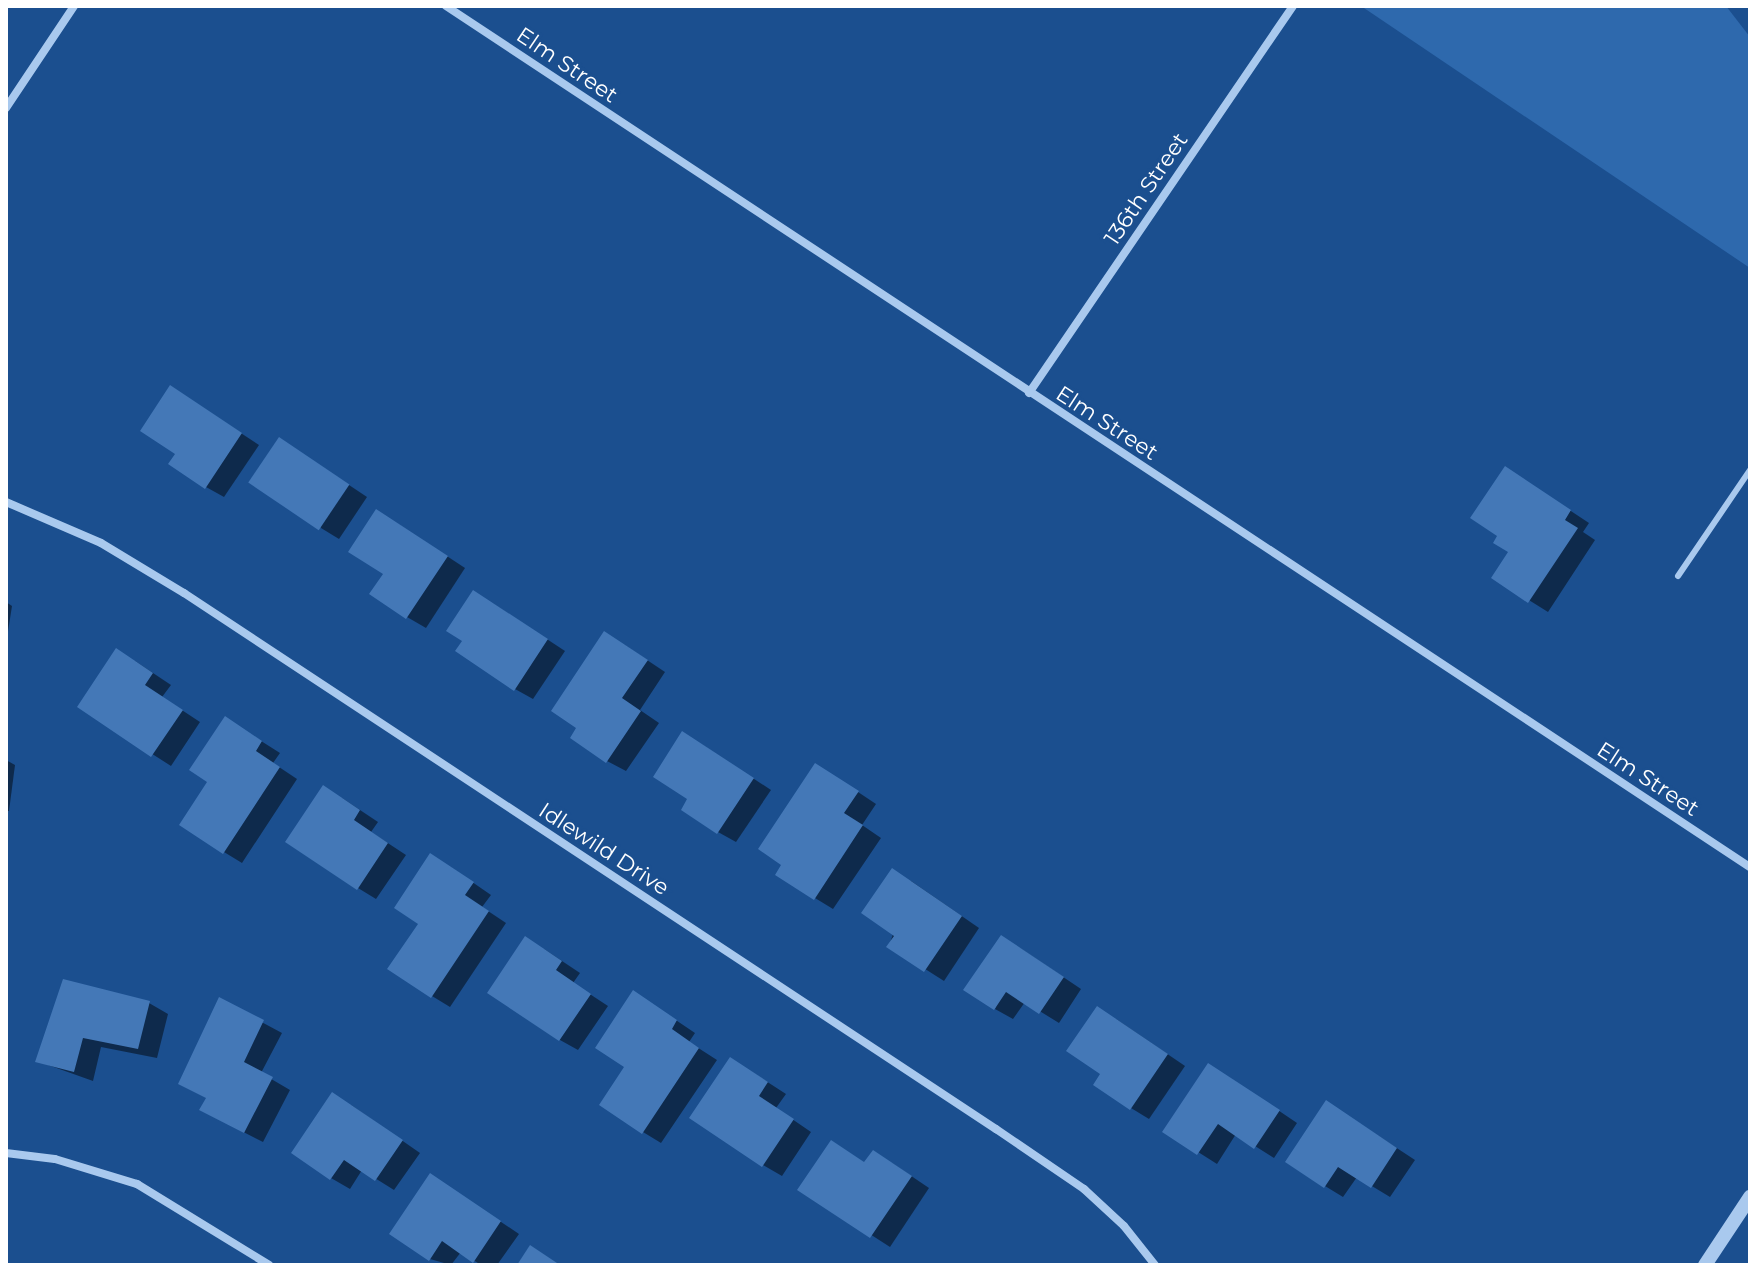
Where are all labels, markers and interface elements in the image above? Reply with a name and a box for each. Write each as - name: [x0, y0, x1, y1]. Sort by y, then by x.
- street label: Elm Street: [511, 22, 623, 108]
- street label: 136th Street: [1099, 128, 1193, 250]
- street label: Elm Street: [1051, 380, 1163, 466]
- street label: Elm Street: [1592, 736, 1704, 822]
- street label: Idlewild Drive: [534, 797, 674, 901]

